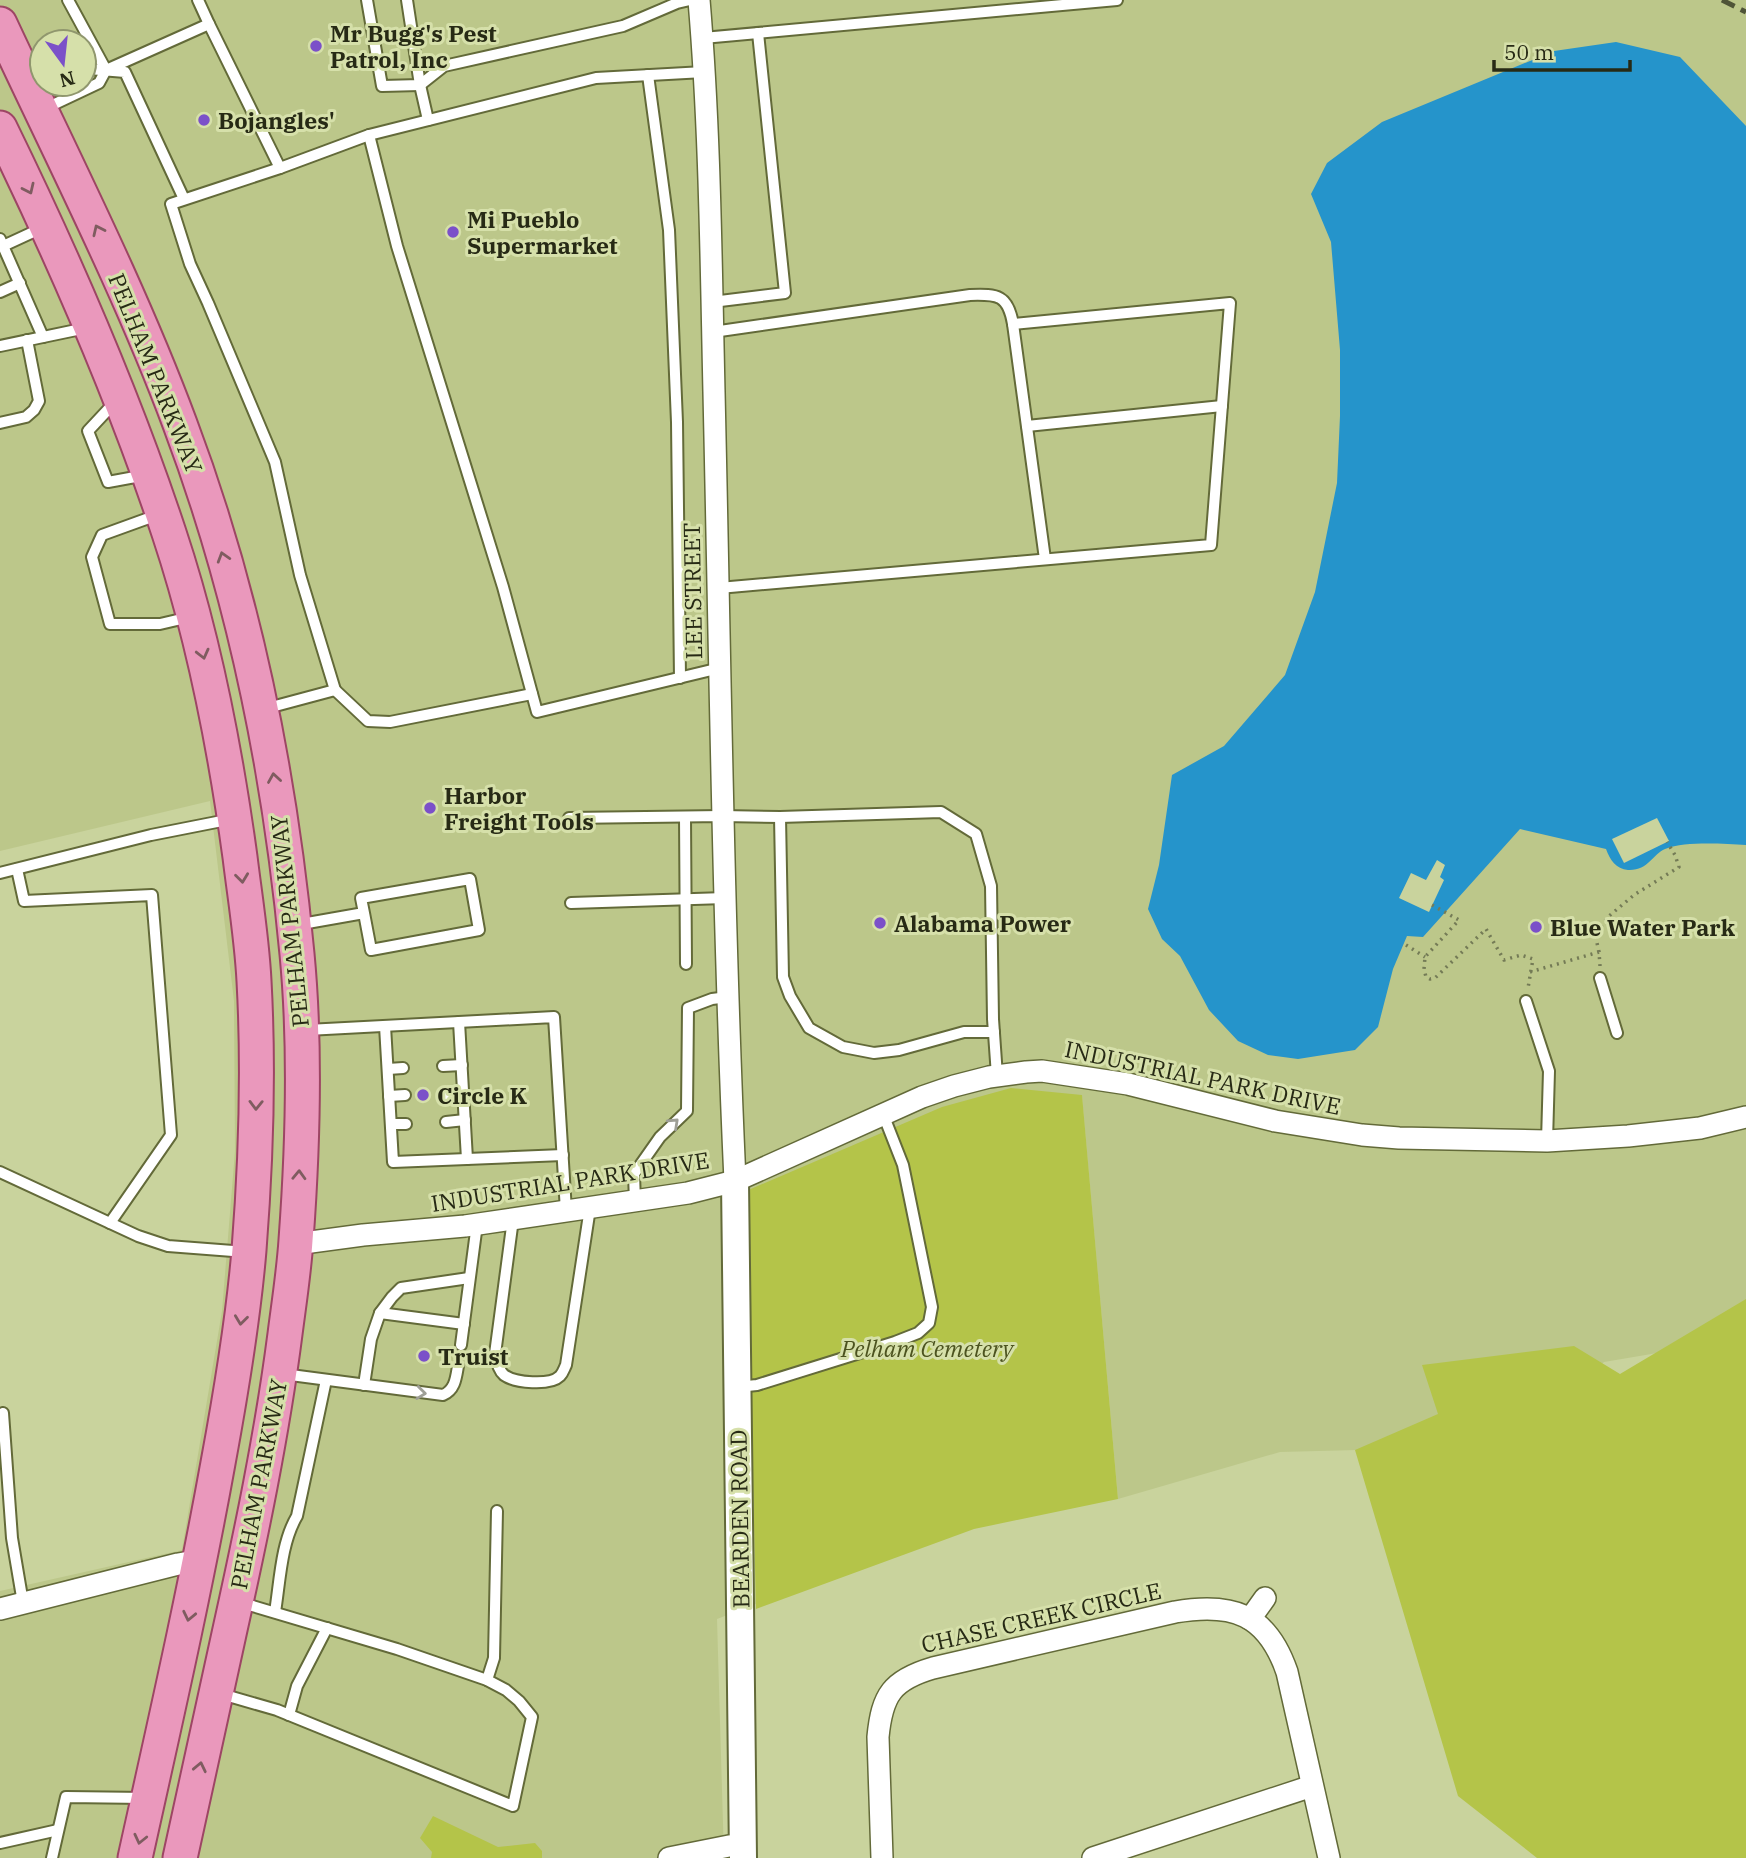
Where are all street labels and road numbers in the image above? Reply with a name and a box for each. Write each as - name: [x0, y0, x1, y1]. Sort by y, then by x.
- street label: PELHAM PARKWAY: [102, 268, 210, 478]
- street label: LEE STREET: [676, 522, 708, 660]
- street label: PELHAM PARKWAY: [263, 813, 315, 1029]
- street label: INDUSTRIAL PARK DRIVE: [1062, 1033, 1344, 1121]
- street label: INDUSTRIAL PARK DRIVE: [429, 1144, 711, 1218]
- street label: PELHAM PARKWAY: [223, 1376, 293, 1592]
- street label: BEARDEN ROAD: [722, 1429, 756, 1609]
- street label: CHASE CREEK CIRCLE: [918, 1575, 1164, 1659]

